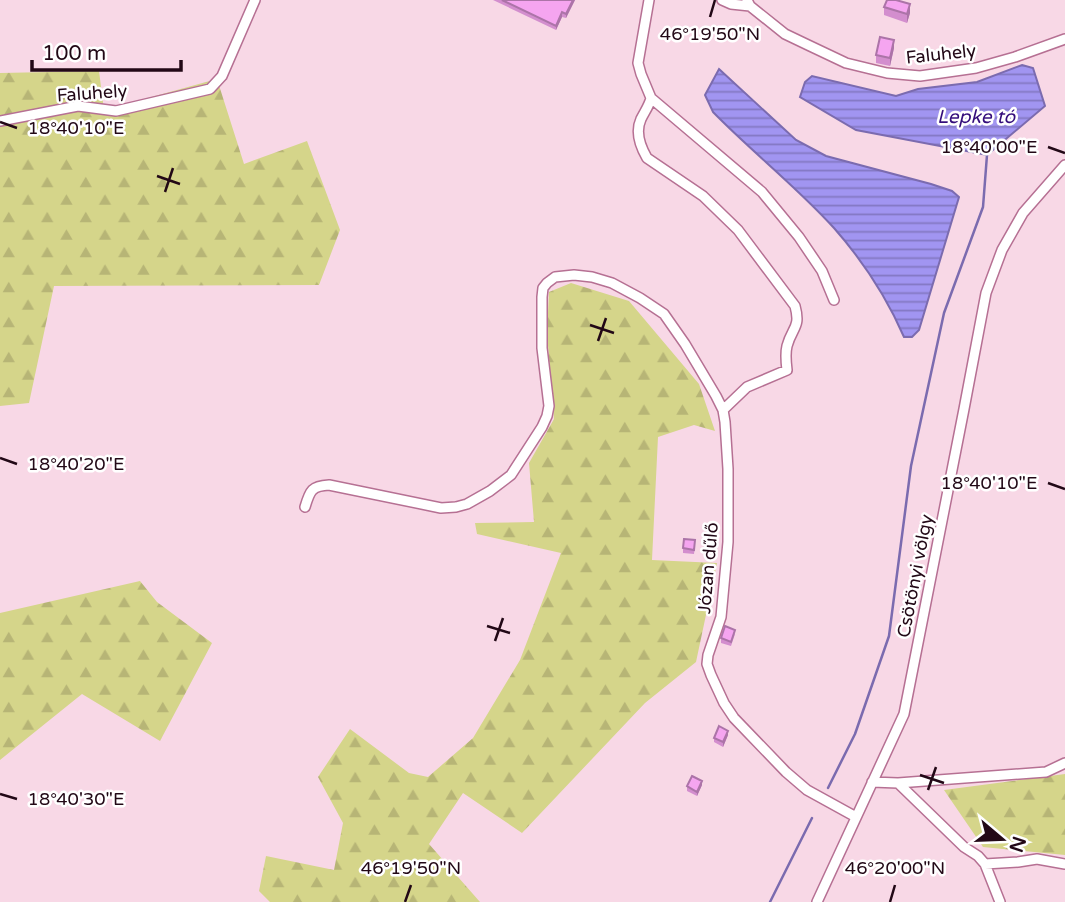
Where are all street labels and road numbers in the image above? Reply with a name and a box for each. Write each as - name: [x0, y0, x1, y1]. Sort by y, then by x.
- street label: Faluhely: [905, 39, 978, 69]
- street label: Faluhely: [56, 80, 128, 106]
- street label: Csötönyi völgy: [892, 512, 938, 639]
- street label: Józan dűlő: [693, 521, 723, 615]

